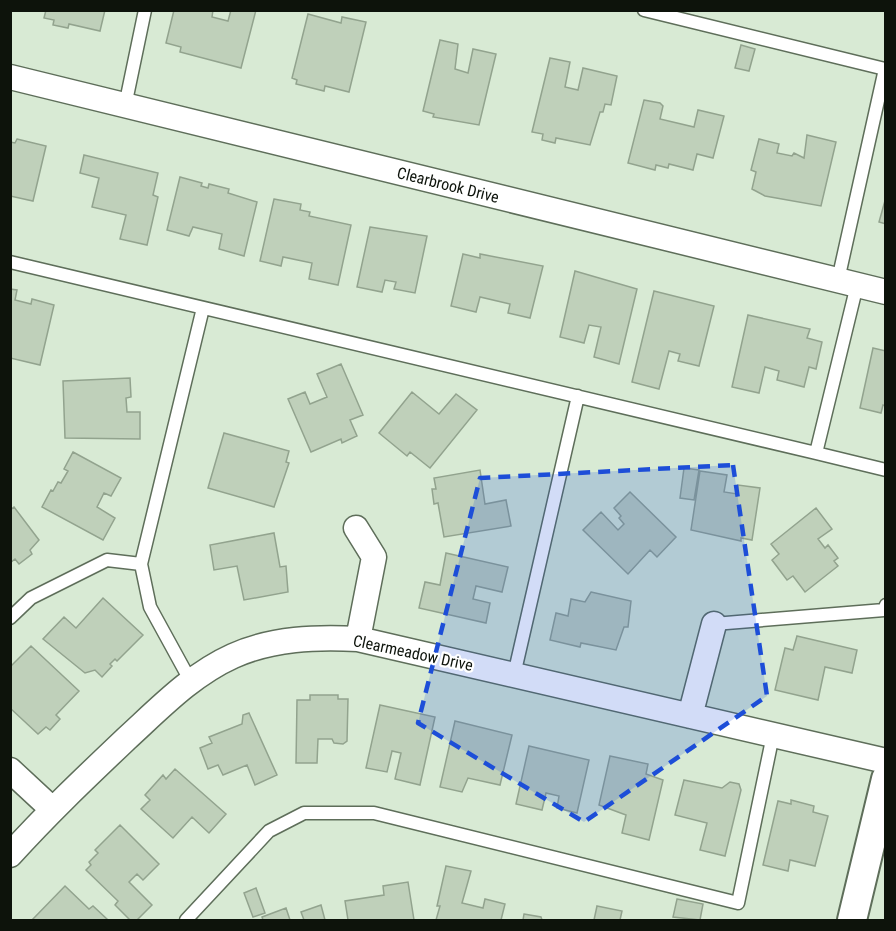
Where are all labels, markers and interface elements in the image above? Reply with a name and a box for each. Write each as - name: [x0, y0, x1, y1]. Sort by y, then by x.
- street label: Clearbrook Drive: [395, 163, 501, 207]
- street label: Clearmeadow Drive: [351, 631, 475, 675]

